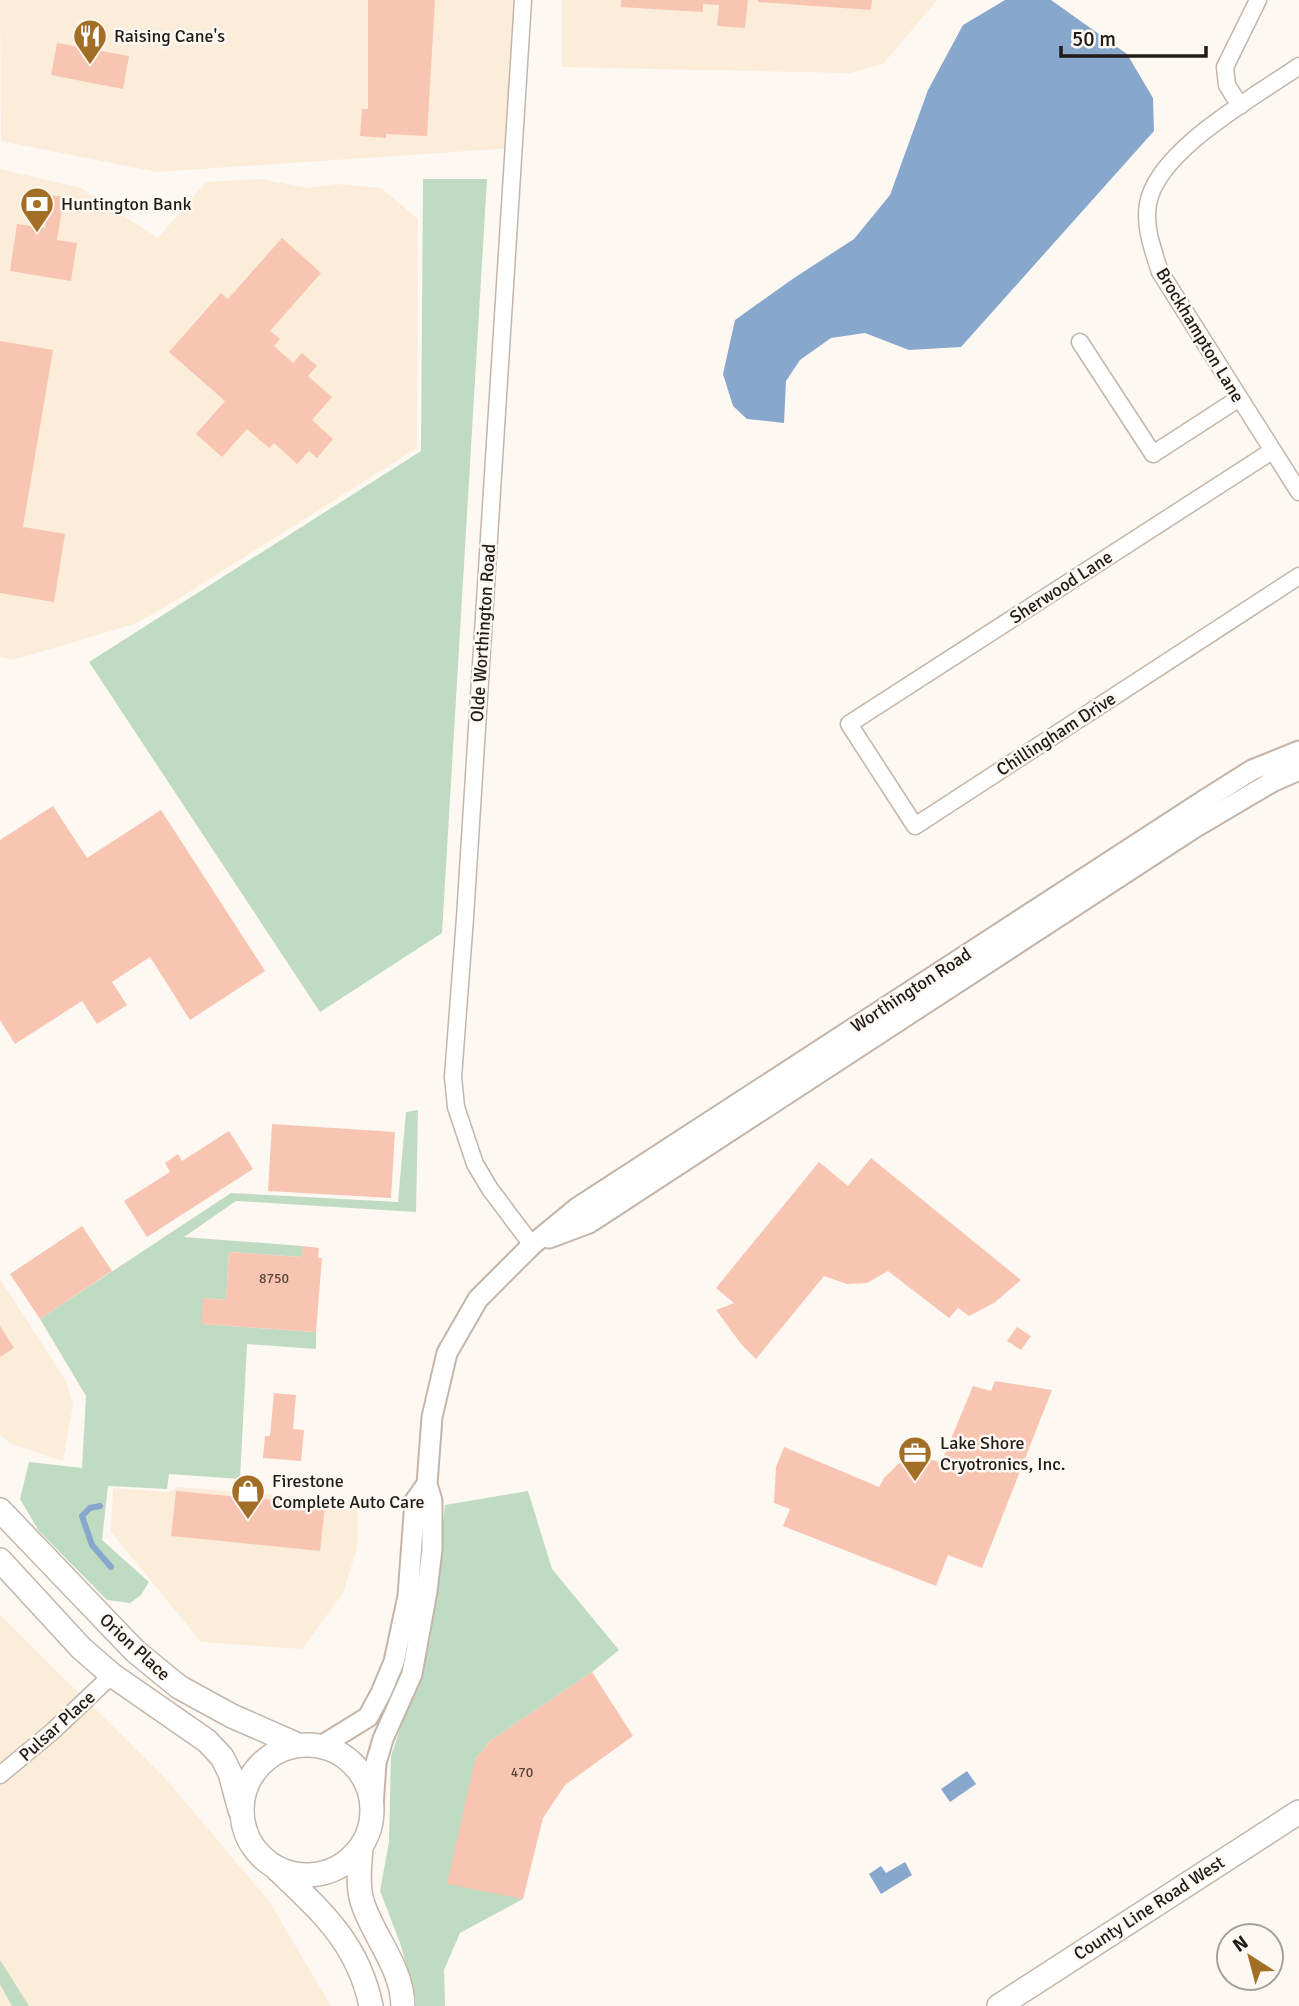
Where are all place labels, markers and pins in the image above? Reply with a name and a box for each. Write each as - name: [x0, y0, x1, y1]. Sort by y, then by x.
- restaurant icon: Raising Cane's: [71, 17, 109, 66]
- place label: Raising Cane's: [114, 25, 225, 47]
- bank icon: Huntington Bank: [18, 185, 56, 234]
- place label: Huntington Bank: [61, 193, 192, 215]
- place label: Lake Shore Cryotronics, Inc.: [940, 1432, 1066, 1475]
- office icon: Lake Shore Cryotronics, Inc.: [896, 1434, 934, 1483]
- place label: Firestone Complete Auto Care: [272, 1470, 424, 1513]
- shop icon: Firestone Complete Auto Care: [229, 1472, 267, 1521]

